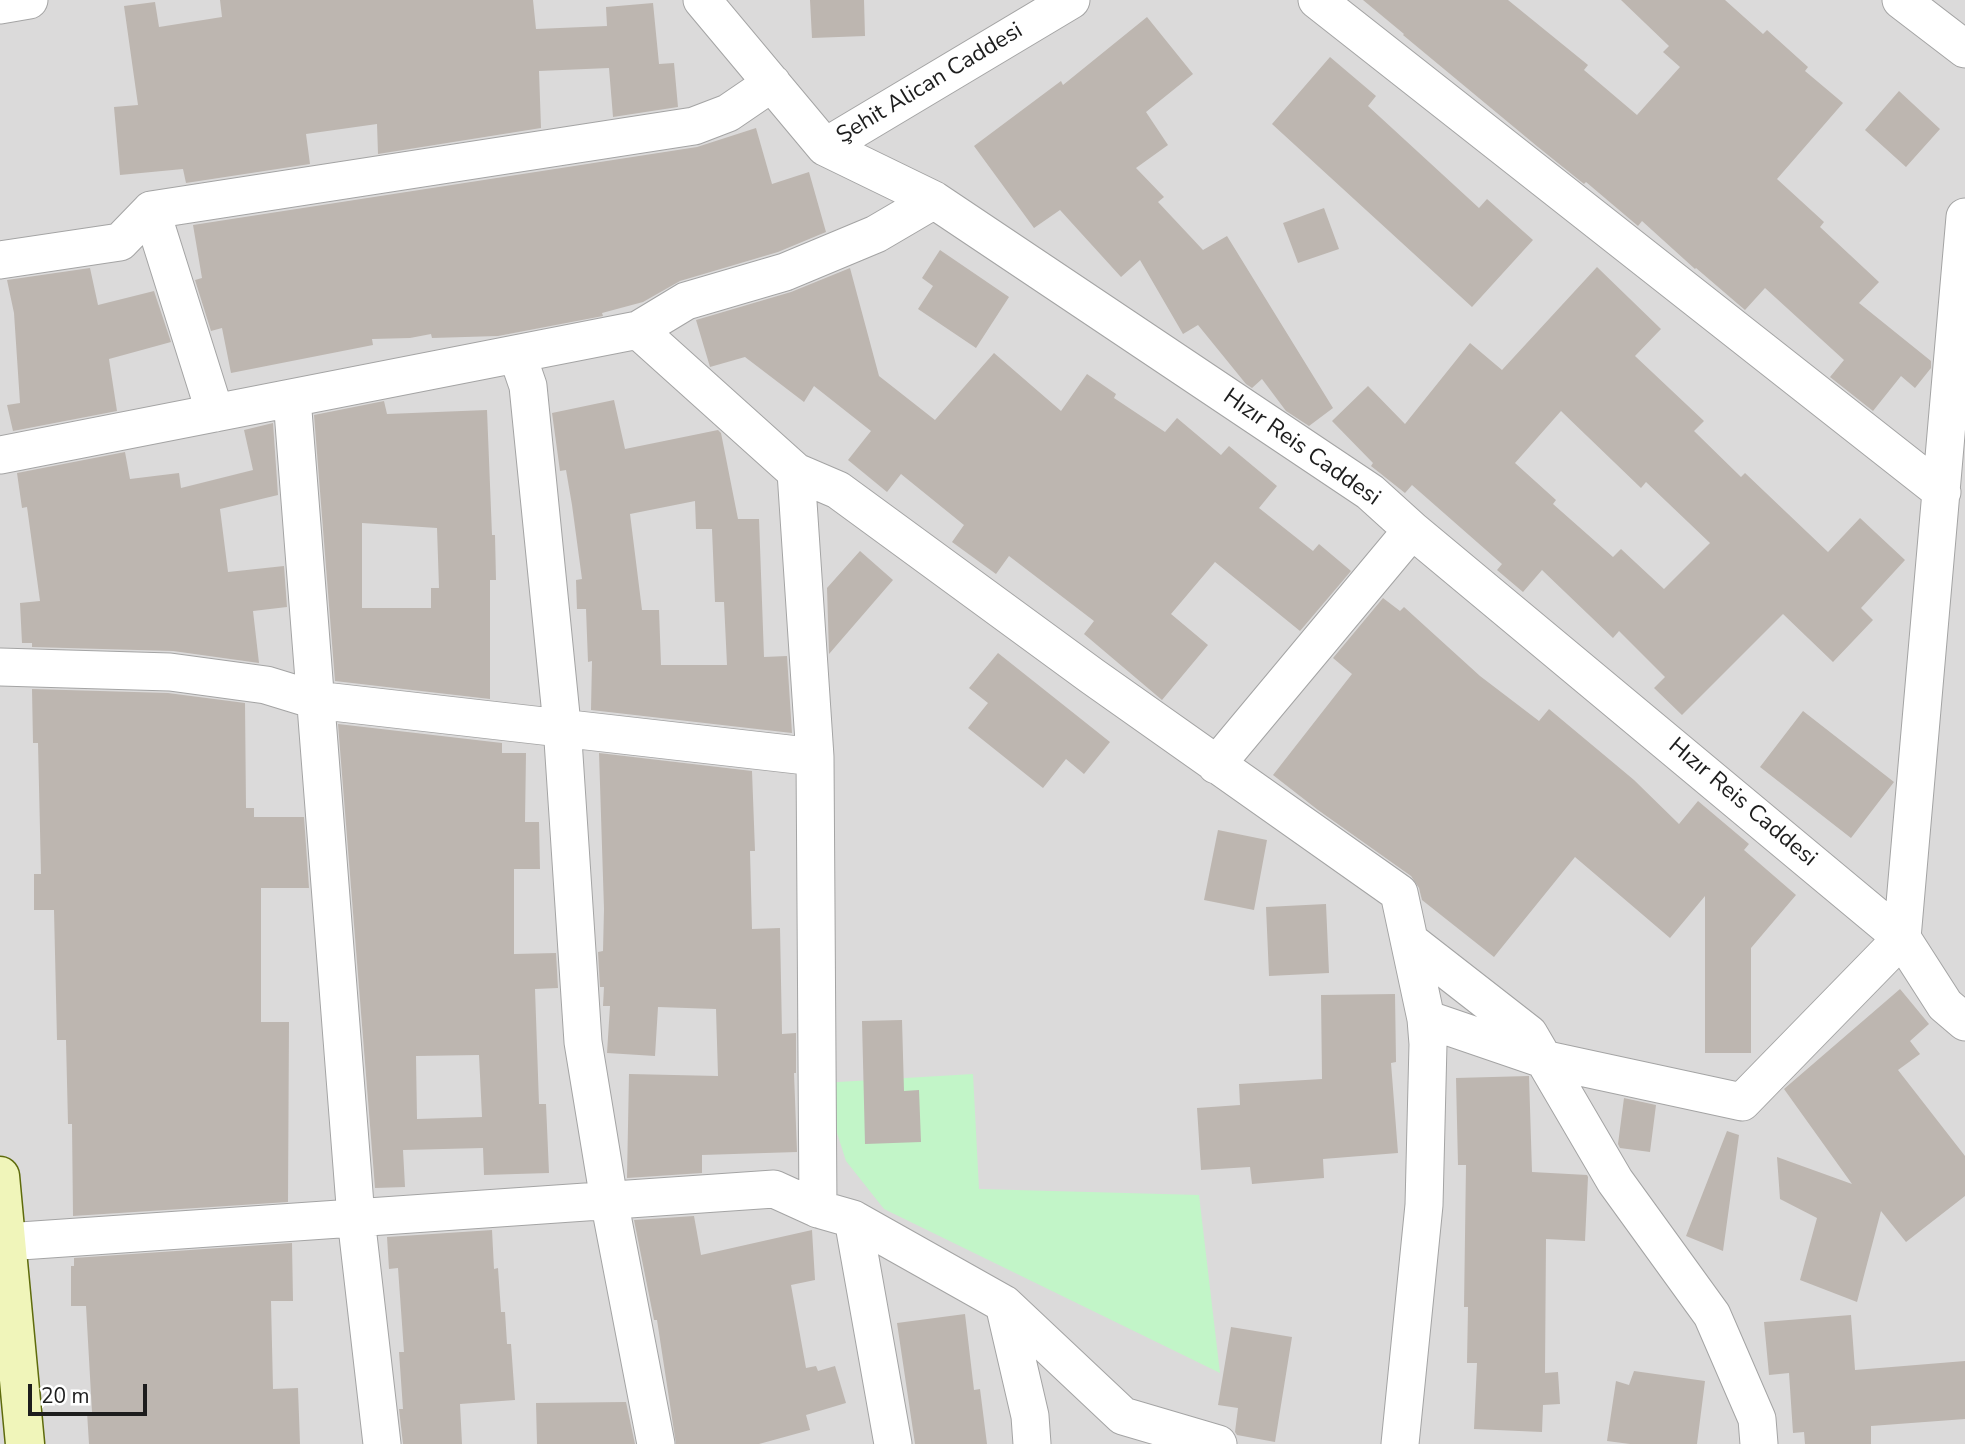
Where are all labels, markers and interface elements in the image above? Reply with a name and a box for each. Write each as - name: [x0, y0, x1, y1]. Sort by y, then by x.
- street label: Şehit Alican Caddesi: [832, 18, 1028, 150]
- street label: Hızır Reis Caddesi: [1217, 384, 1385, 512]
- street label: Hızır Reis Caddesi: [1662, 733, 1822, 873]
- scale bar: [32, 1370, 150, 1414]
- text: 20 m: [41, 1382, 90, 1410]

